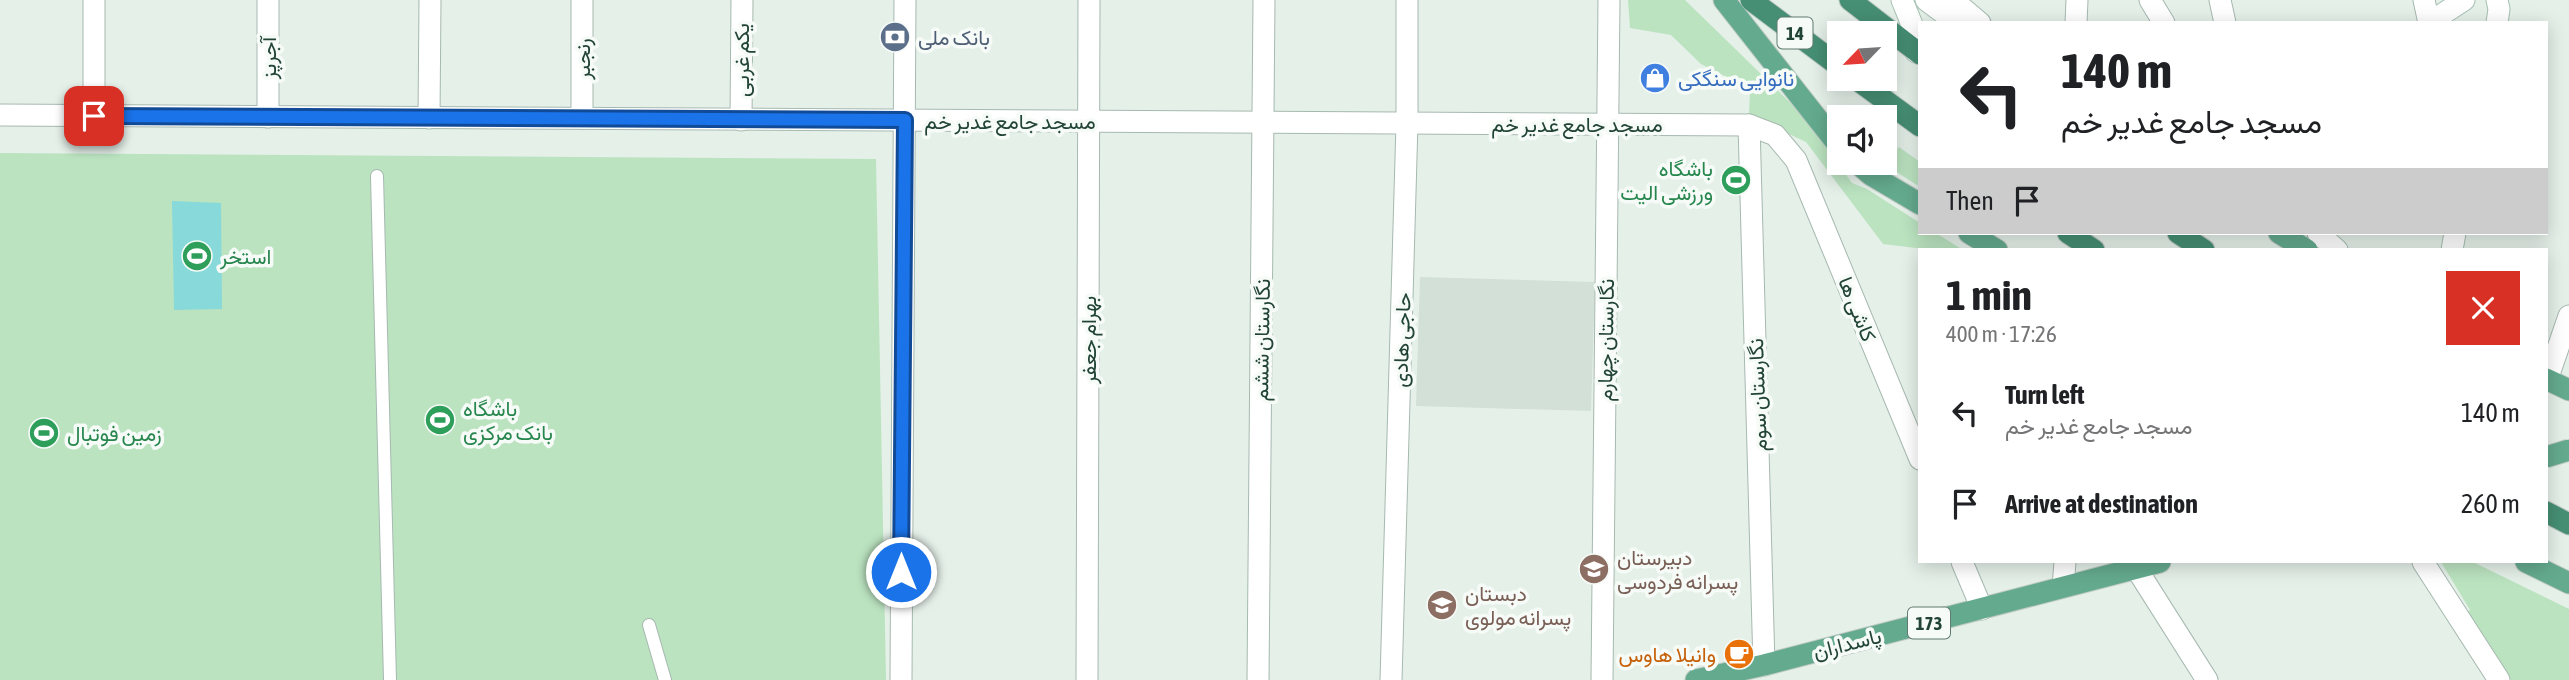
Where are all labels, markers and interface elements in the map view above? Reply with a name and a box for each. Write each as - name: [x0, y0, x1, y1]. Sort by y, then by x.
- road number: 14: [1778, 18, 1812, 48]
- bank icon: بانک ملی: [878, 20, 912, 54]
- north arrow: [1827, 21, 1897, 91]
- map controls: [1827, 21, 1897, 175]
- street label: یکم غربی: [729, 23, 756, 97]
- place label: بانک ملی: [918, 25, 990, 50]
- street label: آجرپز: [256, 35, 283, 80]
- street label: رنجبر: [570, 38, 596, 81]
- text: 140 m: [2061, 42, 2172, 98]
- icon: left: [1946, 49, 2037, 140]
- shop icon: نانوایی سنگکی: [1638, 61, 1672, 95]
- place label: نانوایی سنگکی: [1678, 66, 1794, 92]
- pin: [64, 86, 124, 146]
- icon: arrive: [75, 97, 113, 135]
- text: مسجد جامع غدیر خم: [2061, 103, 2322, 140]
- button: sound: [1827, 105, 1897, 175]
- street label: مسجد جامع غدیر خم: [924, 109, 1096, 136]
- street label: مسجد جامع غدیر خم: [1491, 112, 1663, 139]
- place label: باشگاه ورزشی الیت: [1620, 156, 1713, 206]
- sports icon: باشگاه ورزشی الیت: [1719, 163, 1753, 197]
- icon: arrive: [2008, 182, 2046, 220]
- text: Then: [1946, 186, 1994, 216]
- sports icon: استخر: [180, 239, 214, 273]
- place label: استخر: [219, 244, 271, 270]
- text: 1 min: [1946, 271, 2032, 319]
- button: close: [2446, 271, 2520, 345]
- street label: کاشی ها: [1833, 273, 1882, 345]
- street label: نگارستان چهارم: [1592, 278, 1621, 402]
- street label: نگارستان ششم: [1248, 279, 1277, 402]
- street label: حاجی هادی: [1387, 292, 1416, 388]
- street label: بهرام جعفر: [1076, 296, 1103, 385]
- text: 400 m · 17:26: [1946, 321, 2057, 347]
- street label: نگارستان سوم: [1743, 338, 1774, 452]
- text: Turn left: [2005, 380, 2085, 410]
- icon: left: [1946, 394, 1984, 432]
- place label: باشگاه بانک مرکزی: [463, 396, 553, 446]
- text: 140 m: [2461, 398, 2520, 428]
- sports icon: باشگاه بانک مرکزی: [423, 403, 457, 437]
- text: مسجد جامع غدیر خم: [2005, 413, 2193, 439]
- sports icon: زمین فوتبال: [27, 416, 61, 450]
- place label: زمین فوتبال: [67, 421, 162, 447]
- icon: arrive: [1946, 485, 1984, 523]
- text: Arrive at destination: [2005, 489, 2198, 519]
- text: 260 m: [2461, 489, 2520, 519]
- position arrow: [864, 535, 938, 609]
- place label: دبیرستان پسرانه فردوسی: [1617, 545, 1738, 596]
- school or university icon: دبیرستان پسرانه فردوسی: [1577, 552, 1611, 586]
- place label: دبستان پسرانه مولوی: [1465, 581, 1571, 632]
- school or university icon: دبستان پسرانه مولوی: [1425, 588, 1459, 622]
- road number: 173: [1908, 608, 1950, 638]
- street label: پاسداران: [1810, 623, 1884, 666]
- cafe icon: وانیلا هاوس: [1722, 637, 1756, 671]
- place label: وانیلا هاوس: [1618, 642, 1716, 668]

